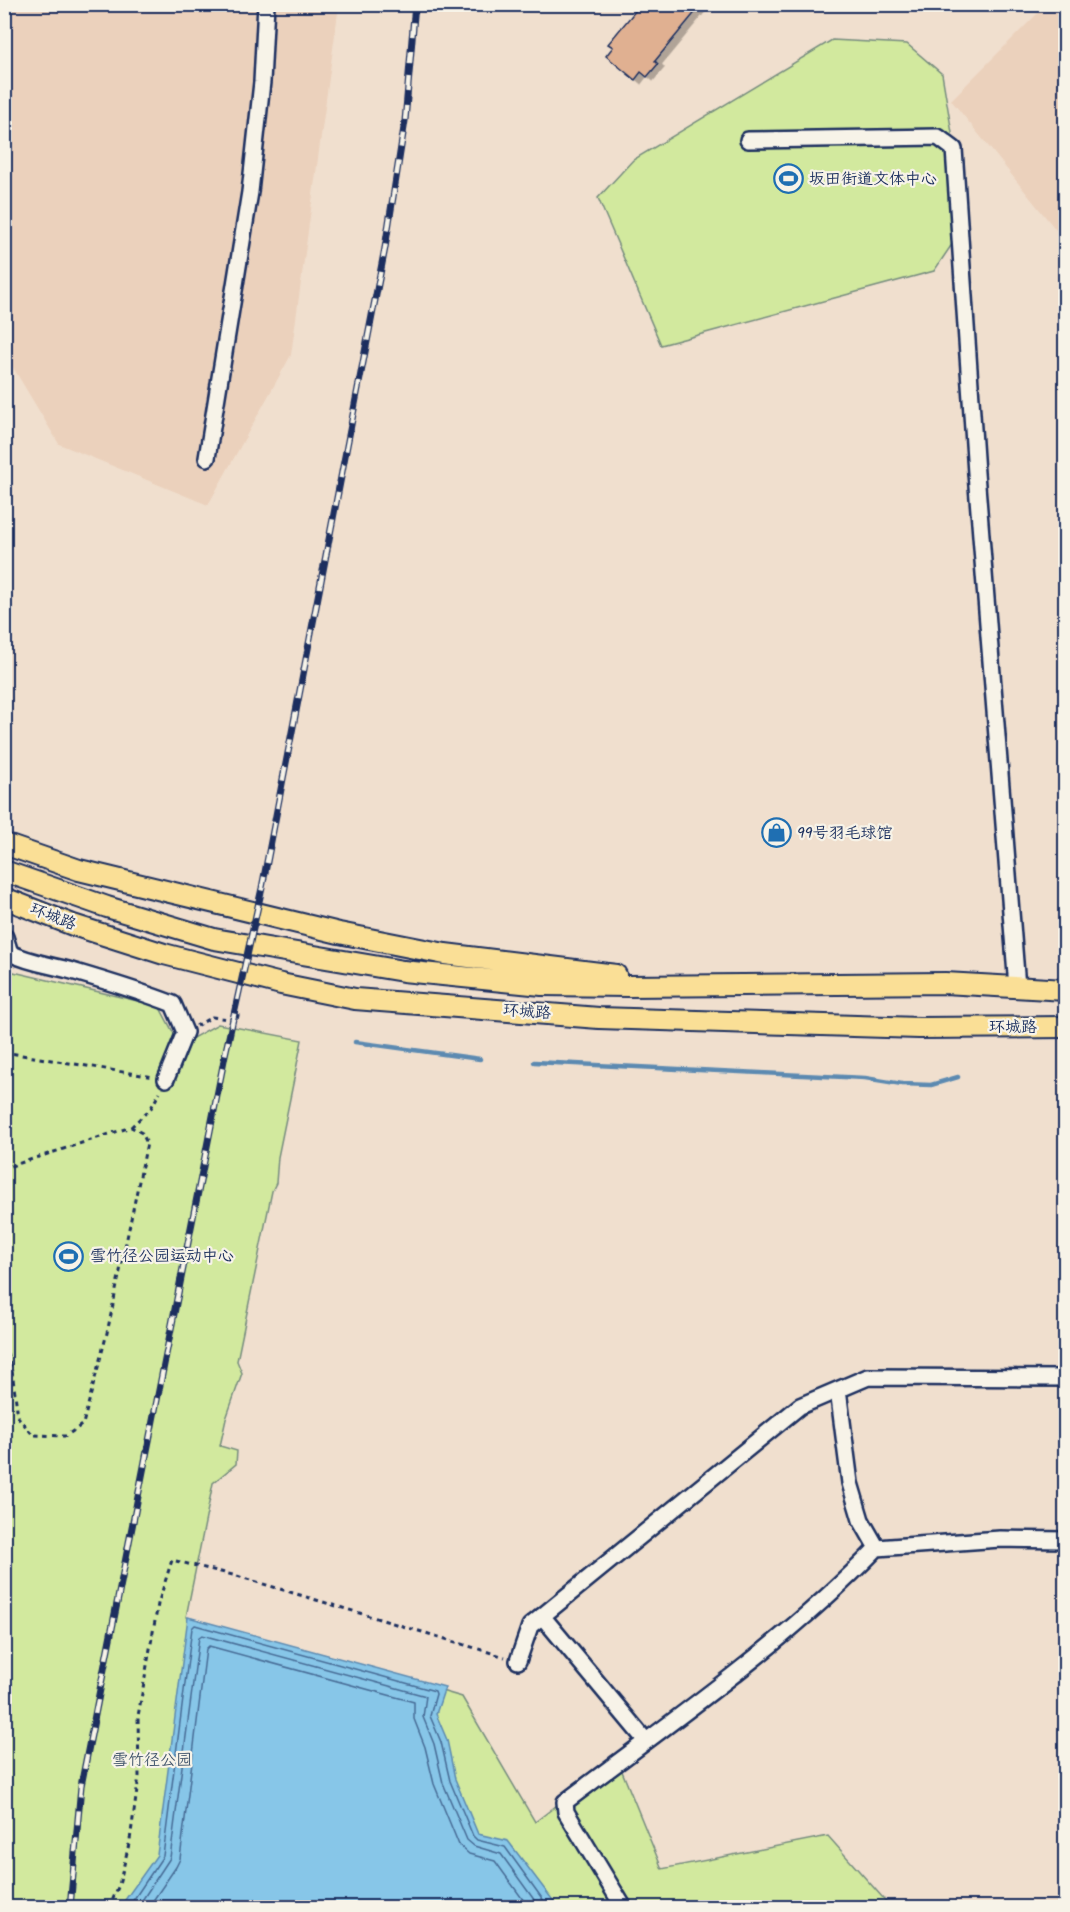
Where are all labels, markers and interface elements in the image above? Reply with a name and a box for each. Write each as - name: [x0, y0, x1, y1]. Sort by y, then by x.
- sports icon: 坂田街道文体中心: [772, 163, 804, 195]
- place label: 坂田街道文体中心: [809, 167, 937, 192]
- shop icon: 99号羽毛球馆: [760, 817, 792, 849]
- place label: 99号羽毛球馆: [797, 821, 893, 846]
- street label: 环城路: [26, 897, 80, 937]
- street label: 环城路: [502, 998, 552, 1026]
- street label: 环城路: [989, 1015, 1037, 1040]
- sports icon: 雪竹径公园运动中心: [53, 1240, 85, 1272]
- place label: 雪竹径公园运动中心: [90, 1244, 234, 1269]
- park label: 雪竹径公园: [112, 1748, 192, 1773]

